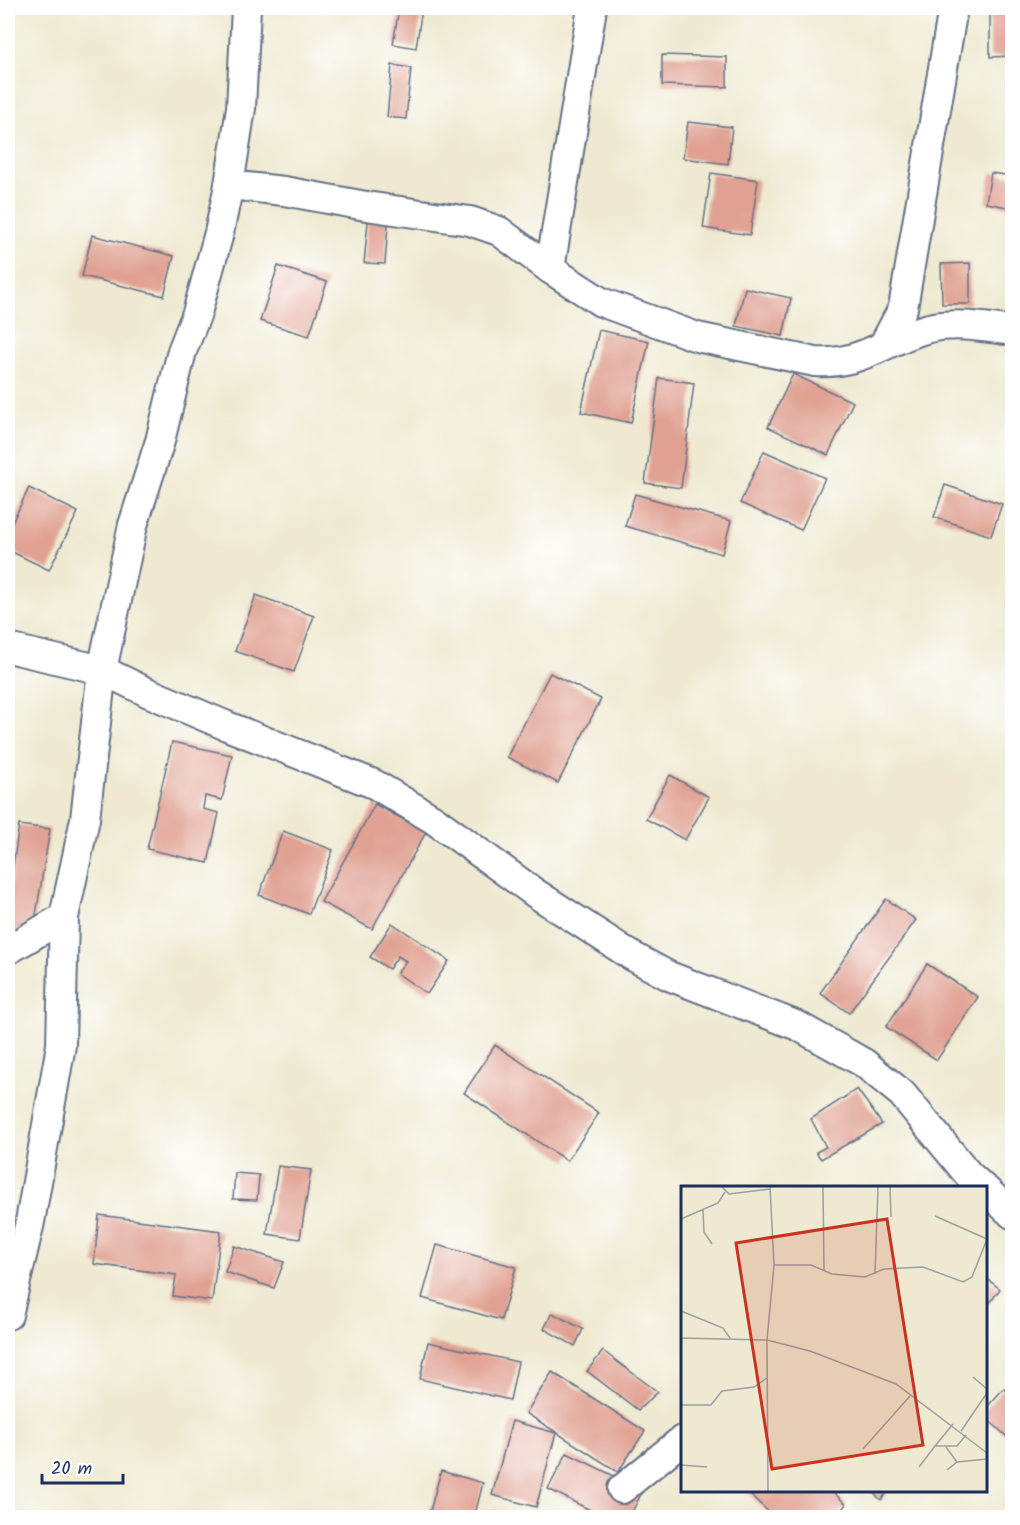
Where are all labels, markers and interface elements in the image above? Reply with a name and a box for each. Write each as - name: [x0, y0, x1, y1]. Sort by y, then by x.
- inset map: [681, 1186, 987, 1492]
- scale bar: [42, 1447, 123, 1485]
- text: 20 m: [51, 1455, 92, 1484]

